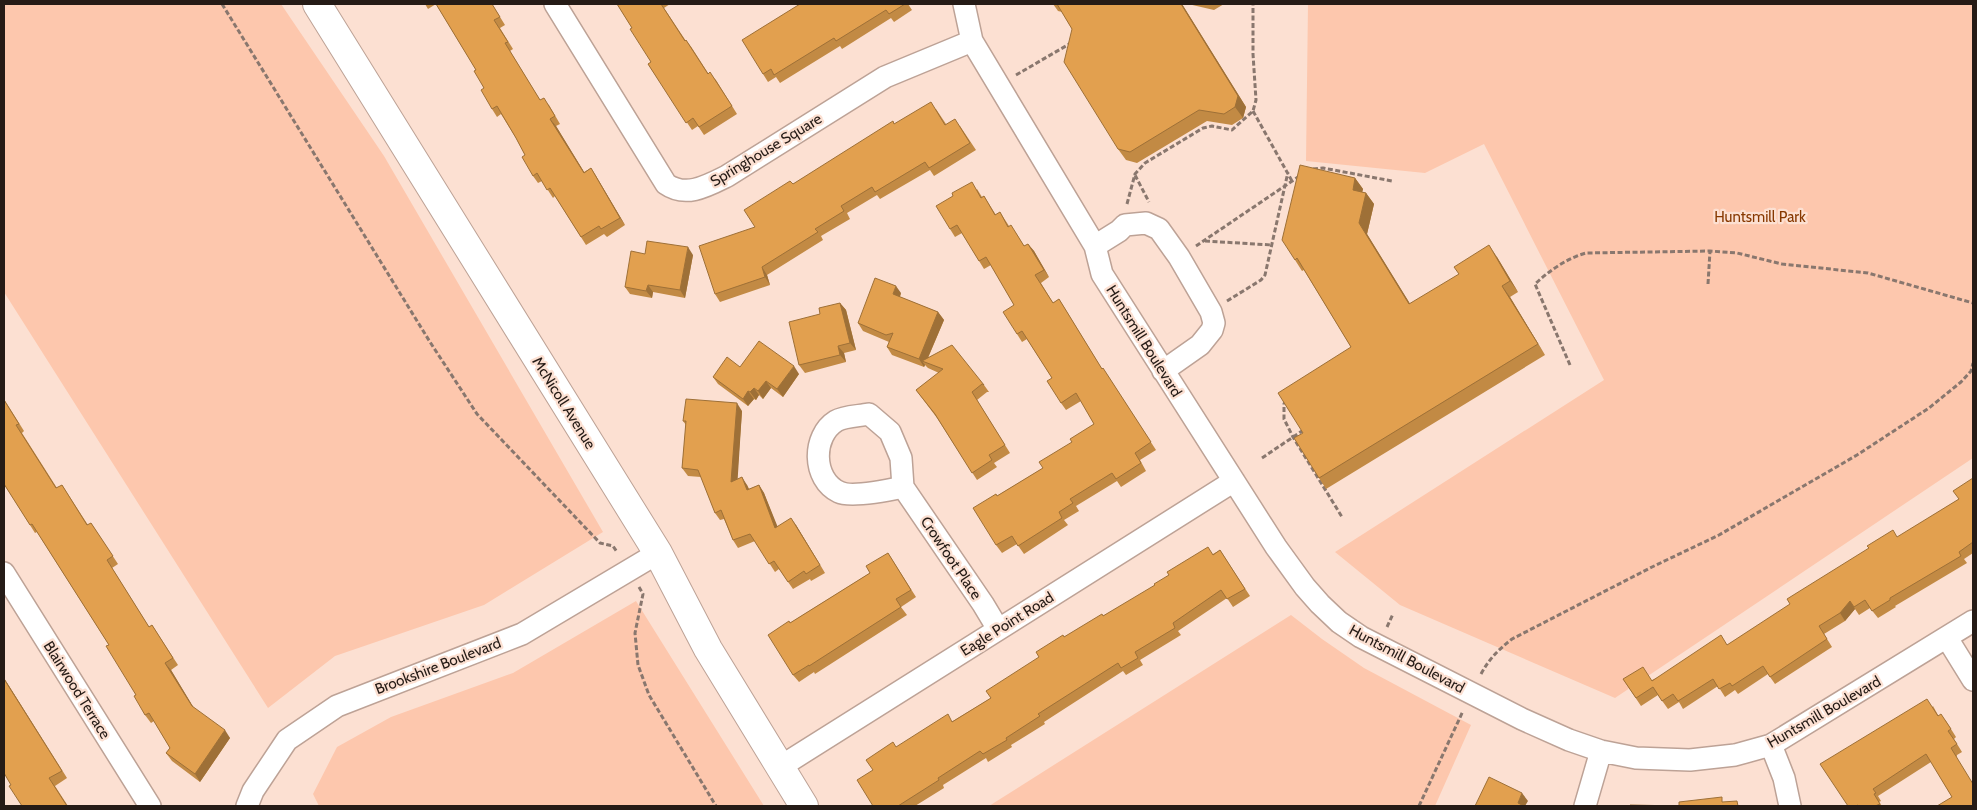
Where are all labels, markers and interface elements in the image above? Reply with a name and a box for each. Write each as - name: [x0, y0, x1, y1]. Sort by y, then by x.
- street label: Springhouse Square: [707, 109, 825, 190]
- park label: Huntsmill Park: [1714, 208, 1806, 226]
- street label: Huntsmill Boulevard: [1102, 282, 1186, 400]
- street label: McNicoll Avenue: [528, 354, 600, 453]
- street label: Crowfoot Place: [917, 513, 985, 603]
- street label: Eagle Point Road: [957, 588, 1057, 660]
- street label: Huntsmill Boulevard: [1346, 621, 1468, 697]
- street label: Brookshire Boulevard: [373, 634, 503, 698]
- street label: Blairwood Terrace: [40, 638, 114, 743]
- street label: Huntsmill Boulevard: [1764, 672, 1884, 752]

